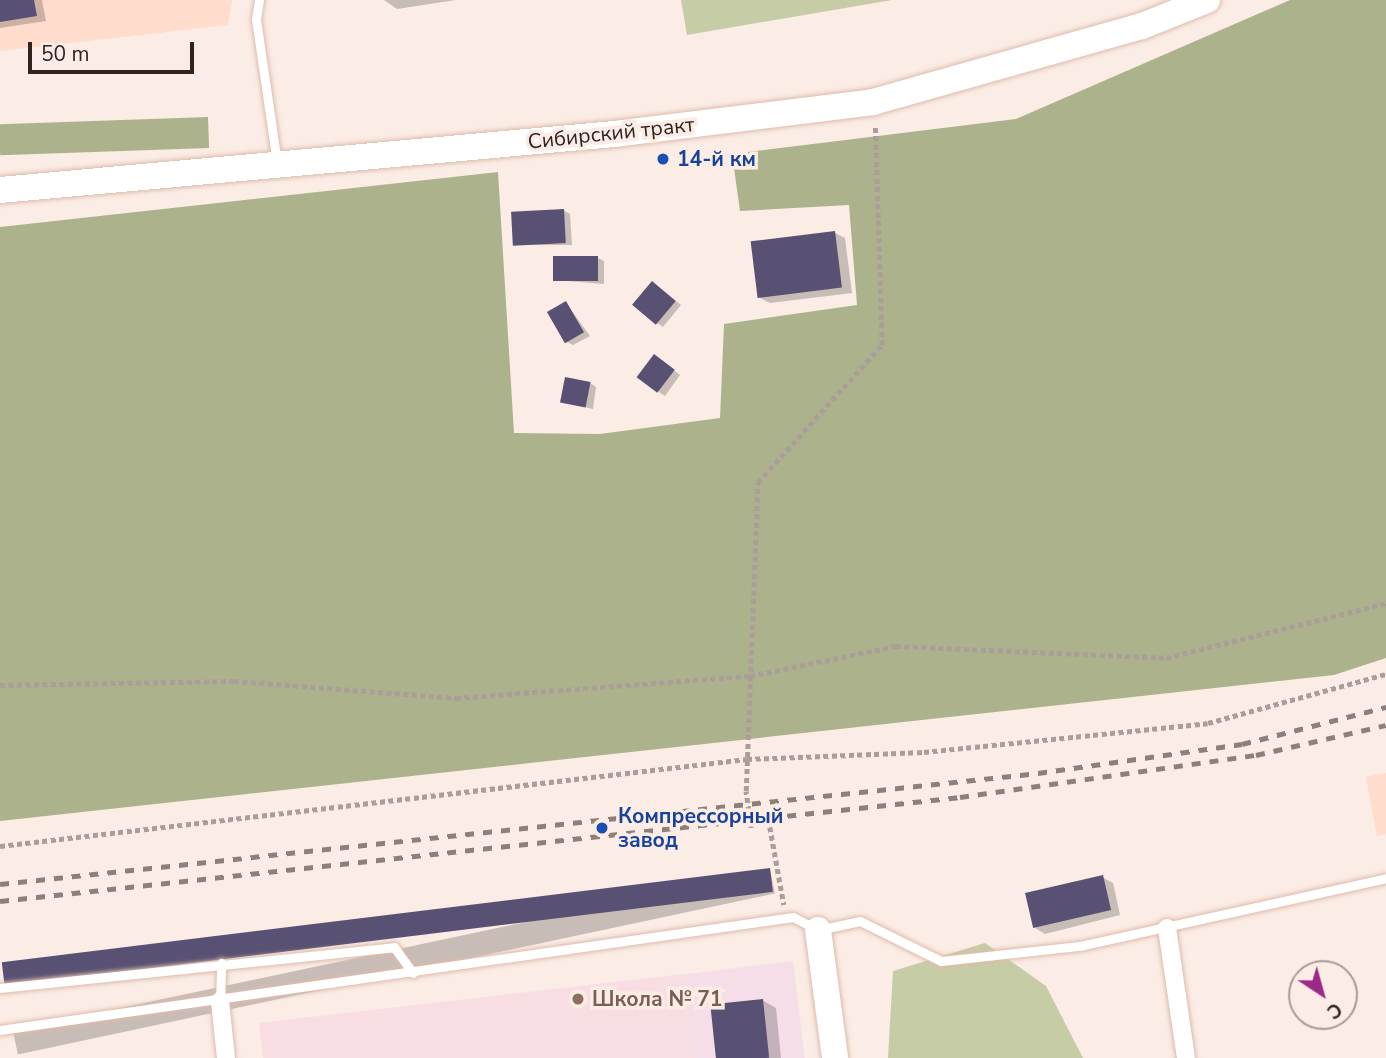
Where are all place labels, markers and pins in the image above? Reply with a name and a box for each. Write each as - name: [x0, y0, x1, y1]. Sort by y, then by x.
- place label: 14-й км: [677, 146, 756, 172]
- marker: 14-й км: [655, 151, 671, 167]
- place label: Компрессорный завод: [618, 803, 784, 853]
- marker: Компрессорный завод: [592, 818, 612, 838]
- place label: Школа № 71: [592, 986, 722, 1012]
- marker: Школа № 71: [570, 991, 586, 1007]

